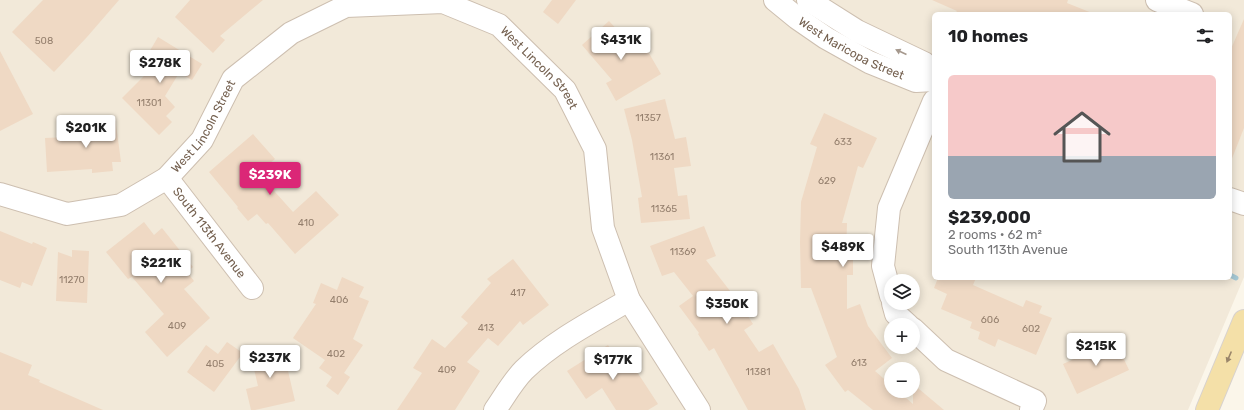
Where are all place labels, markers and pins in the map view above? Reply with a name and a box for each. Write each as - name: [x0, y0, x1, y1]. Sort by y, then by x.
- pin: $431K: [593, 27, 649, 61]
- pin: $278K: [132, 50, 188, 84]
- pin: $201K: [58, 115, 114, 149]
- pin: $239K: [242, 162, 298, 196]
- pin: $489K: [815, 234, 871, 268]
- pin: $221K: [133, 250, 189, 284]
- pin: $350K: [699, 291, 755, 325]
- pin: $215K: [1068, 333, 1124, 367]
- pin: $237K: [242, 345, 298, 379]
- pin: $177K: [585, 347, 641, 381]

